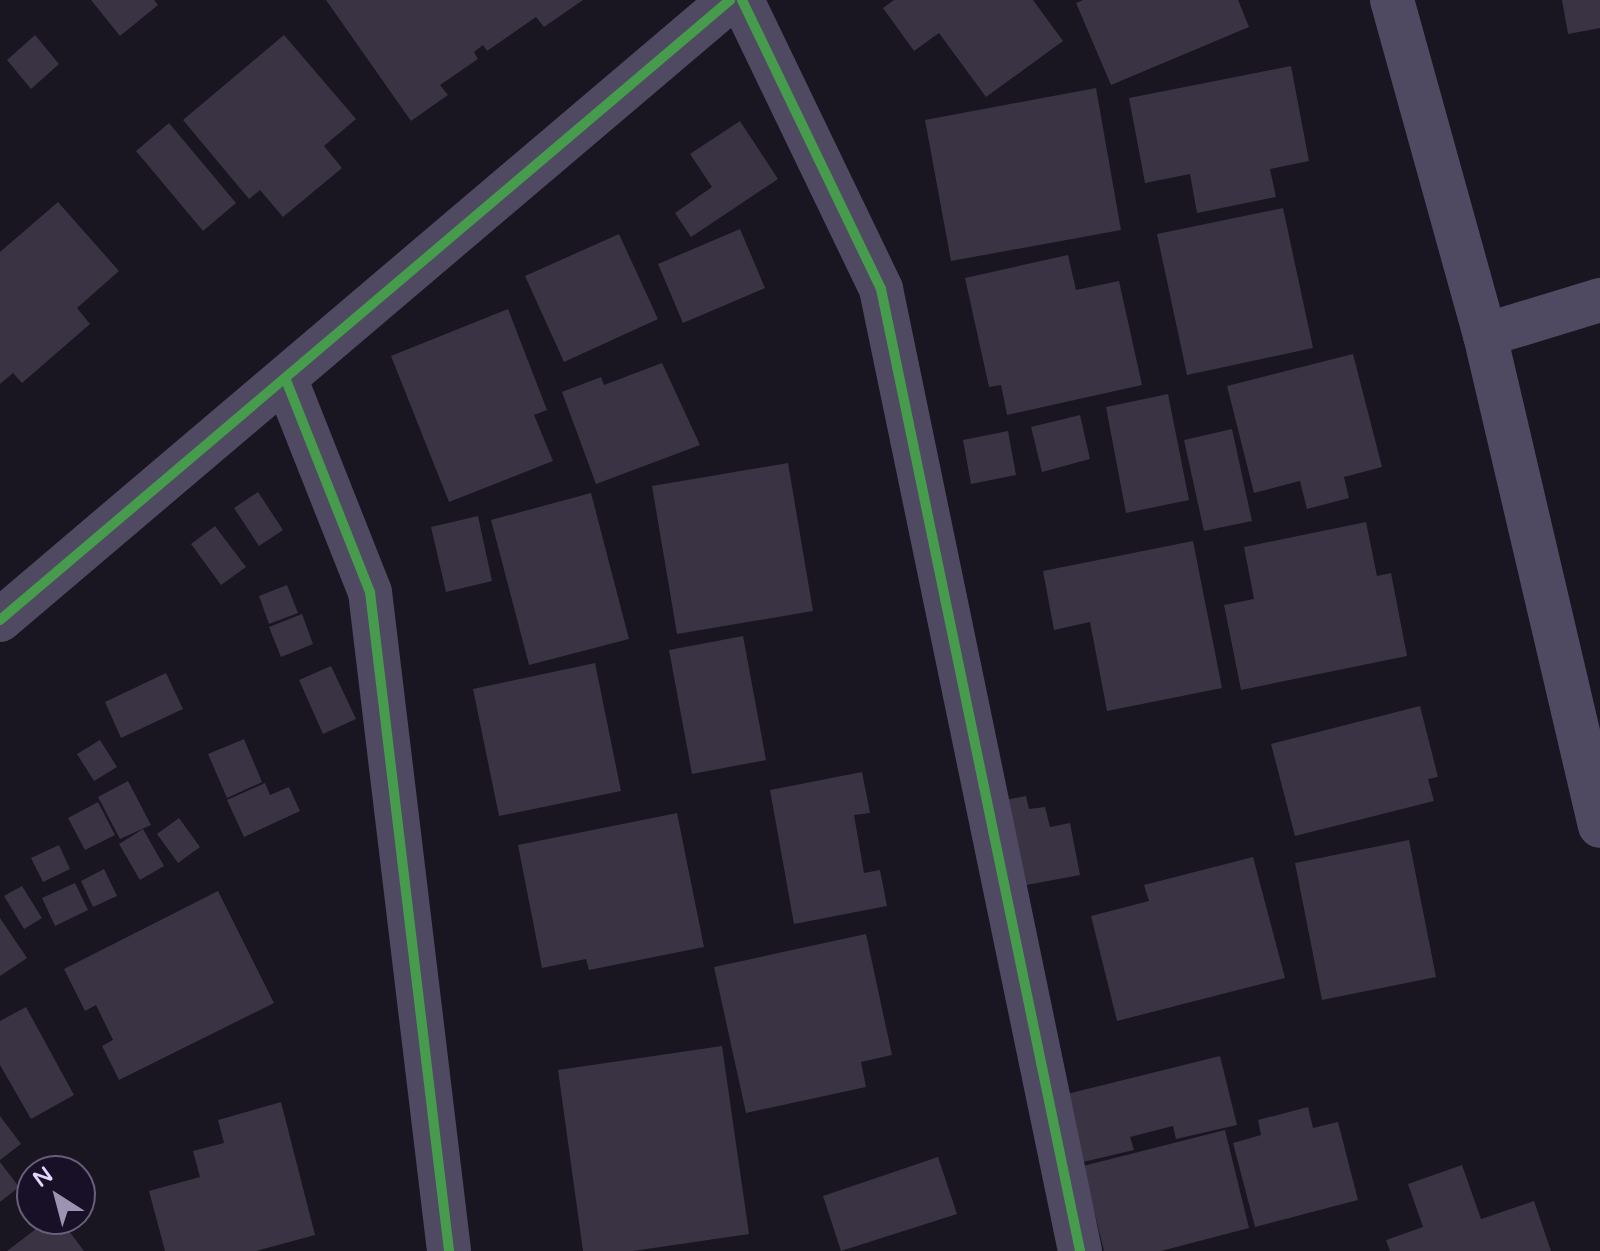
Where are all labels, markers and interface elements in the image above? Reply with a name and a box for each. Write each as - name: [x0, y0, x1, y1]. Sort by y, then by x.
- north arrow: [16, 1155, 96, 1235]
- text: N: [28, 1161, 58, 1193]

